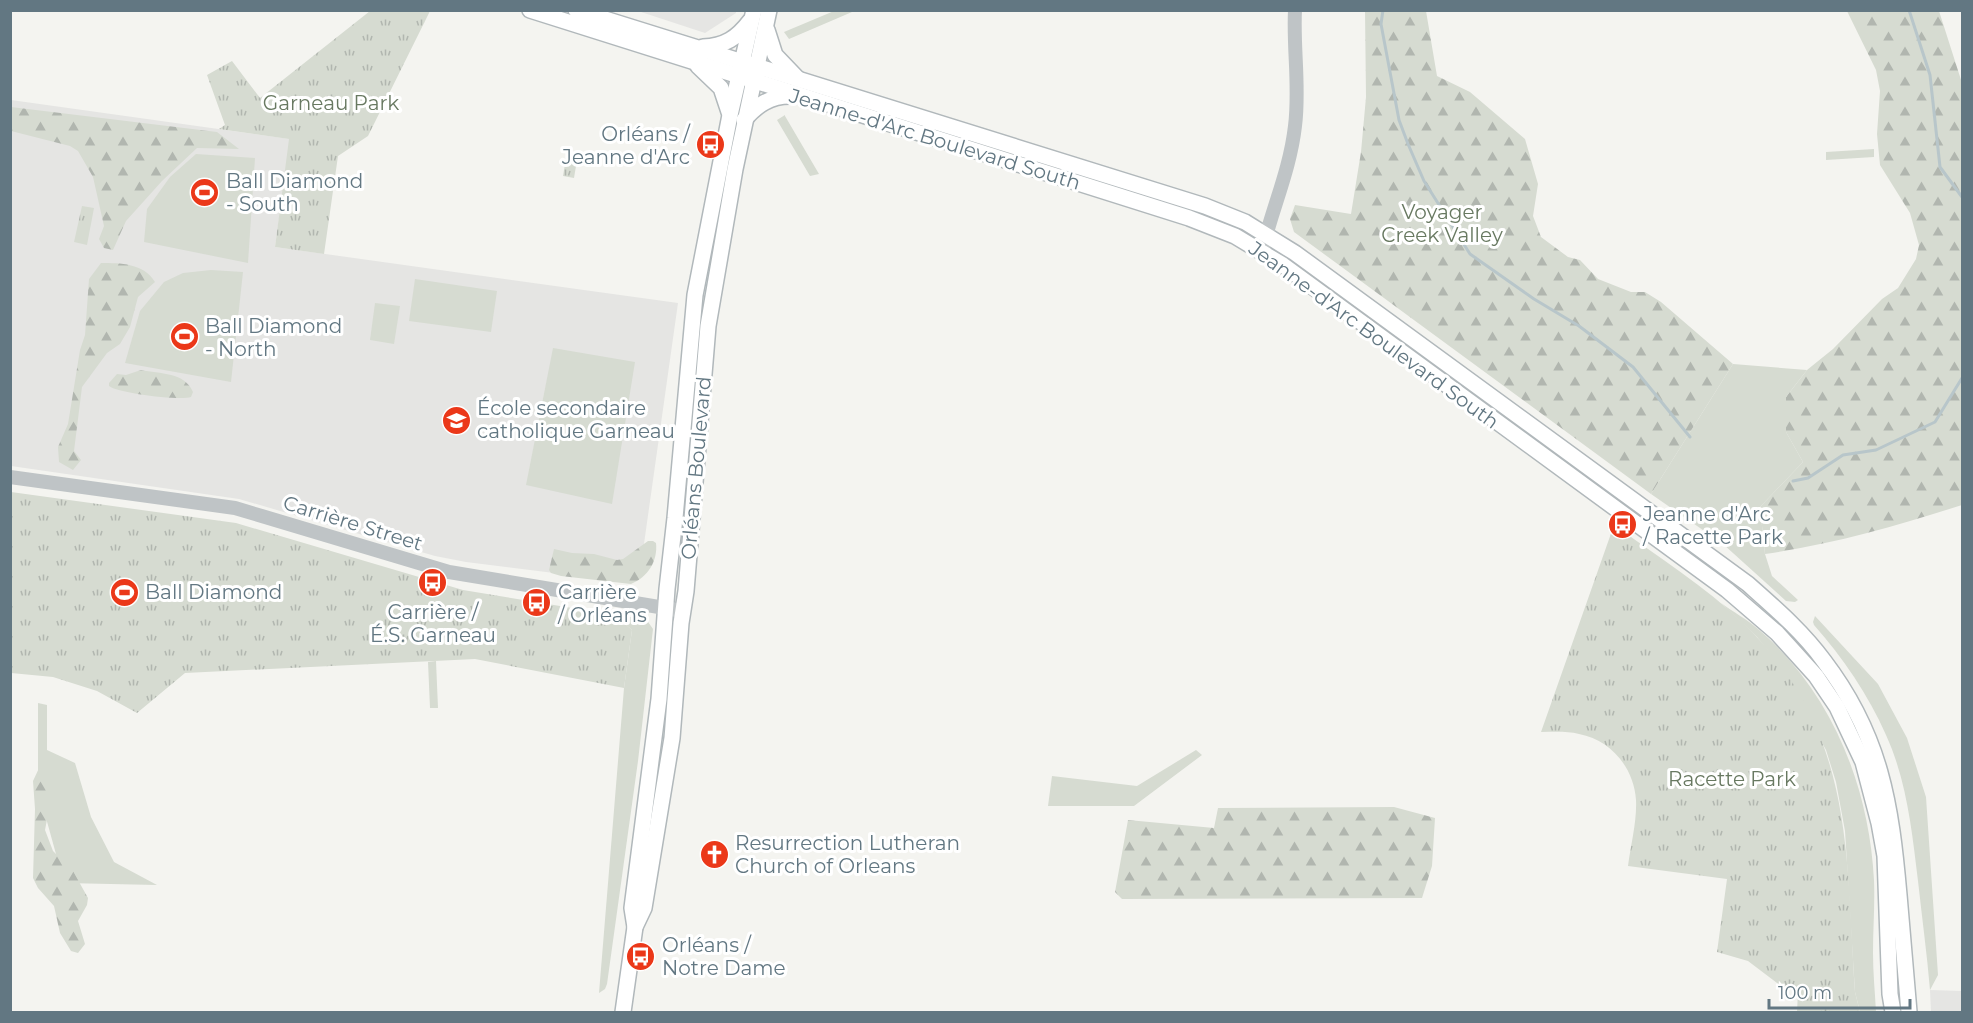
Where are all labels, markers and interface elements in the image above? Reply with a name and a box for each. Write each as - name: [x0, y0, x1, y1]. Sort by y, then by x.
- street label: Jeanne-d'Arc Boulevard South: [786, 83, 1083, 195]
- park label: Garneau Park: [263, 91, 399, 115]
- place label: Orléans / Jeanne d'Arc: [561, 122, 691, 169]
- bus stop icon: Orléans / Jeanne d'Arc: [695, 129, 727, 161]
- place label: Ball Diamond - South: [226, 169, 363, 216]
- sports icon: Ball Diamond - South: [189, 177, 221, 209]
- park label: Voyager Creek Valley: [1381, 200, 1503, 247]
- street label: Jeanne-d'Arc Boulevard South: [1244, 236, 1504, 434]
- place label: Ball Diamond - North: [205, 314, 342, 361]
- sports icon: Ball Diamond - North: [168, 321, 200, 353]
- street label: Orléans Boulevard: [676, 375, 716, 561]
- place label: École secondaire catholique Garneau: [477, 396, 675, 443]
- school or university icon: École secondaire catholique Garneau: [440, 404, 472, 436]
- street label: Carrière Street: [280, 490, 426, 556]
- place label: Jeanne d'Arc / Racette Park: [1642, 502, 1783, 549]
- bus stop icon: Jeanne d'Arc / Racette Park: [1606, 509, 1638, 541]
- bus stop icon: Carrière / É.S. Garneau: [417, 566, 449, 598]
- sports icon: Ball Diamond: [108, 576, 140, 608]
- place label: Ball Diamond: [145, 580, 282, 604]
- place label: Carrière / Orléans: [557, 580, 647, 627]
- bus stop icon: Carrière / Orléans: [521, 587, 553, 619]
- place label: Carrière / É.S. Garneau: [370, 600, 496, 647]
- park label: Racette Park: [1668, 767, 1796, 791]
- place label: Resurrection Lutheran Church of Orleans: [735, 831, 960, 878]
- church icon: Resurrection Lutheran Church of Orleans: [698, 838, 730, 870]
- place label: Orléans / Notre Dame: [662, 933, 786, 980]
- bus stop icon: Orléans / Notre Dame: [625, 940, 657, 972]
- scale bar: [1769, 972, 1910, 1010]
- text: 100 m: [1778, 982, 1832, 1004]

